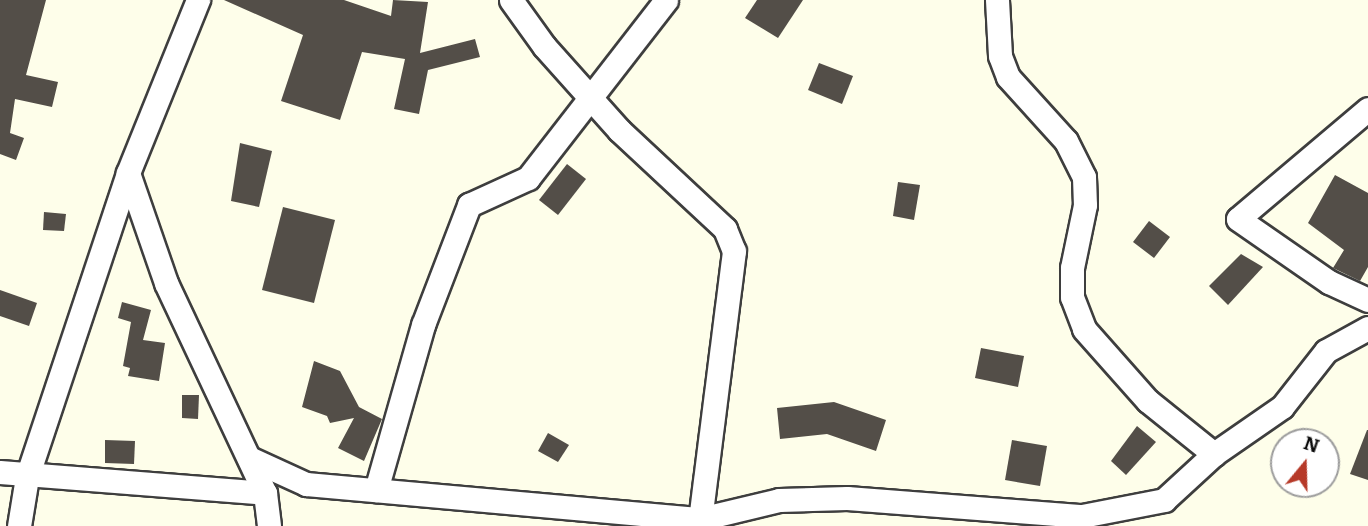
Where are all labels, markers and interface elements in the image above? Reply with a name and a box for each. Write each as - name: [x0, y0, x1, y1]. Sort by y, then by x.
- north arrow: [1270, 428, 1340, 498]
- text: N: [1301, 431, 1322, 458]

